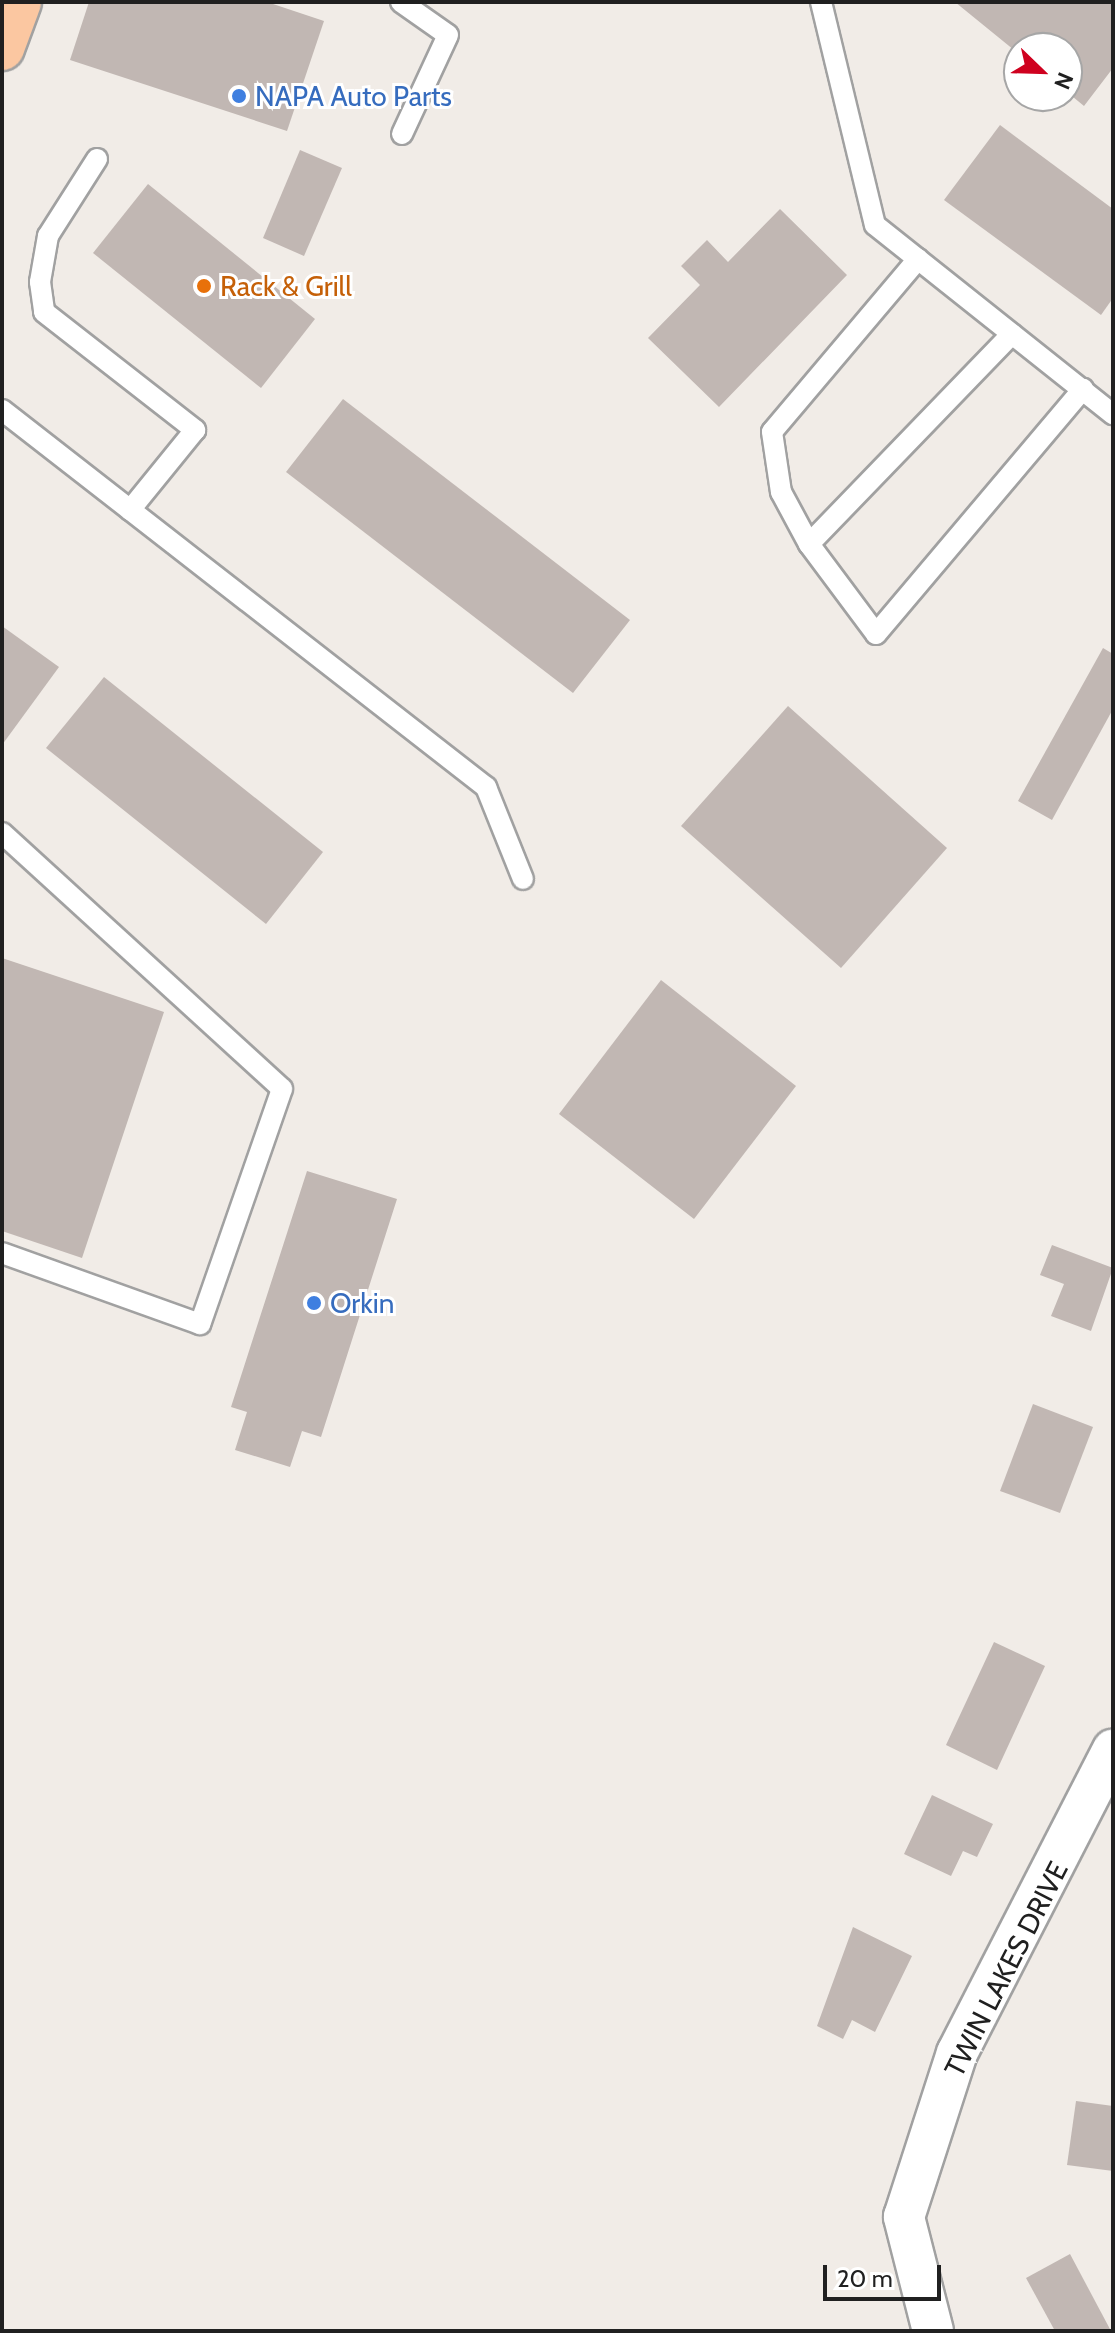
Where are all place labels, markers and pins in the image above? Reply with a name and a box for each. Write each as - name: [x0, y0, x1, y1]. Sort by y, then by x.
- place label: NAPA Auto Parts: [255, 79, 452, 113]
- marker: NAPA Auto Parts: [230, 87, 248, 105]
- place label: Rack & Grill: [220, 269, 352, 303]
- marker: Rack & Grill: [195, 277, 213, 295]
- place label: Orkin: [330, 1286, 394, 1320]
- marker: Orkin: [305, 1294, 323, 1312]

